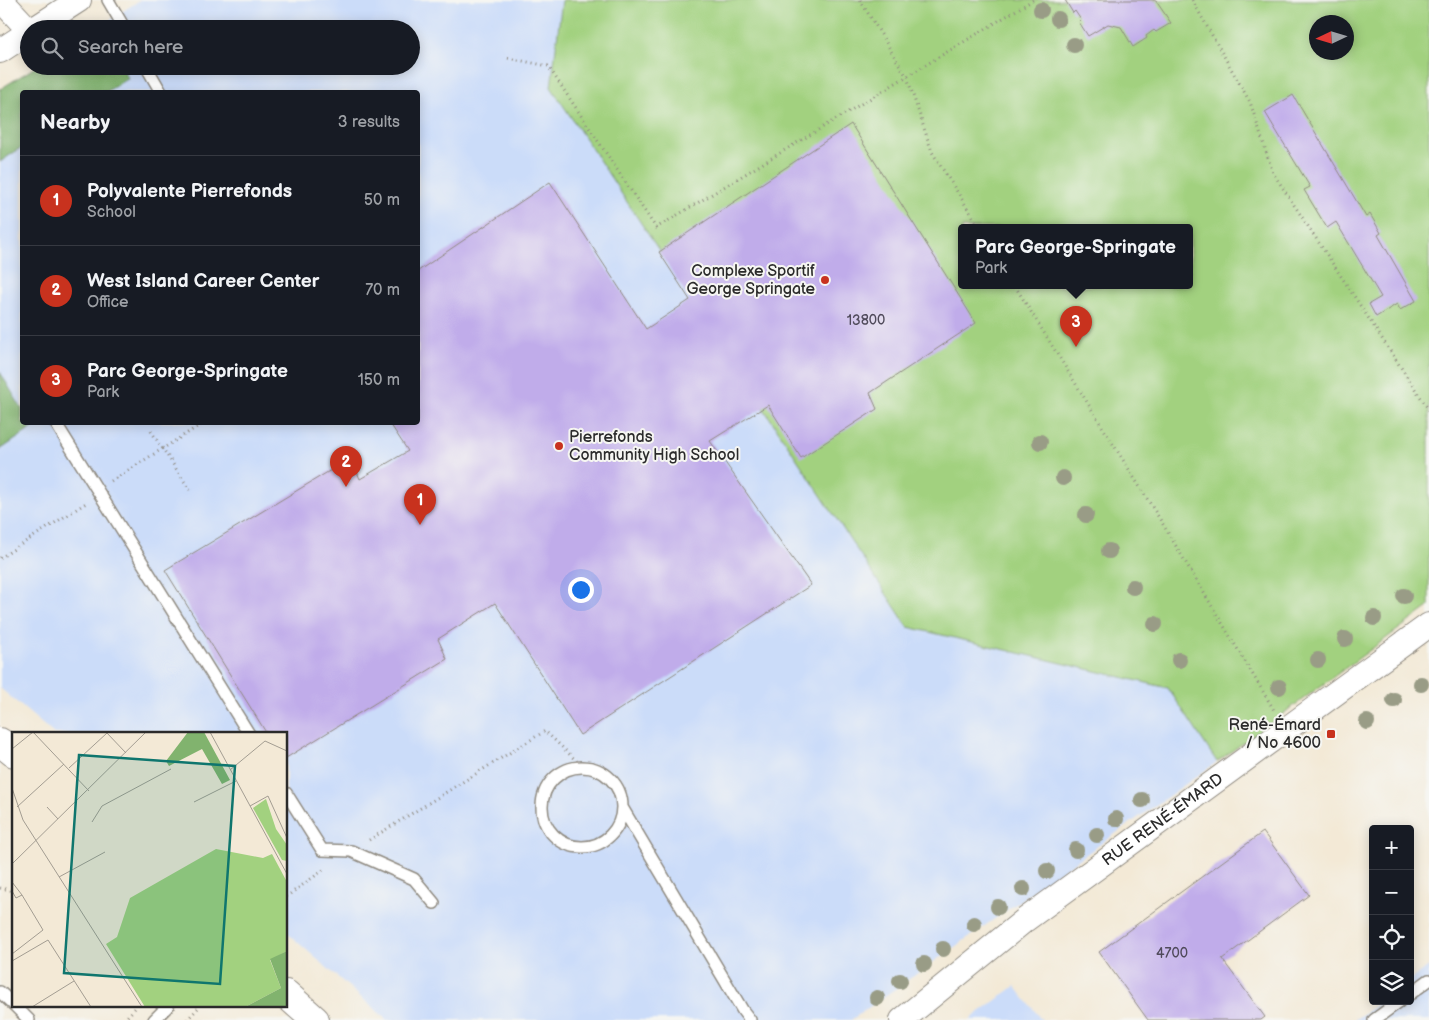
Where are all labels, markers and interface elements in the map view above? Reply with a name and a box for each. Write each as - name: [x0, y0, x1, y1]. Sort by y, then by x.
- north arrow: [1309, 15, 1354, 60]
- search box: [20, 20, 420, 75]
- icon: search: [38, 34, 66, 62]
- text: Search here: [78, 36, 183, 59]
- text: Nearby: [40, 110, 110, 135]
- text: 3 results: [338, 113, 400, 132]
- text: Polyvalente Pierrefonds: [87, 180, 292, 203]
- text: 1: [53, 191, 59, 210]
- text: 50 m: [364, 191, 400, 210]
- text: School: [87, 203, 136, 222]
- popup: [958, 224, 1193, 289]
- text: Parc George-Springate: [975, 236, 1176, 259]
- text: Park: [975, 259, 1007, 278]
- place label: Complexe Sportif George Springate: [686, 262, 816, 299]
- text: West Island Career Center: [87, 270, 319, 293]
- marker: Complexe Sportif George Springate: [819, 274, 831, 286]
- text: 2: [51, 281, 61, 300]
- text: 70 m: [365, 281, 400, 300]
- text: Office: [87, 293, 129, 312]
- pin: 3: [1060, 306, 1092, 347]
- house number: 13800: [847, 312, 885, 329]
- text: Parc George-Springate: [87, 360, 288, 383]
- text: 3: [51, 371, 61, 390]
- text: 150 m: [358, 371, 400, 390]
- text: Park: [87, 383, 119, 402]
- place label: Pierrefonds Community High School: [569, 428, 739, 465]
- marker: Pierrefonds Community High School: [553, 440, 565, 452]
- pin: 2: [330, 446, 362, 487]
- pin: 1: [404, 484, 436, 525]
- your location: [568, 577, 594, 603]
- place label: René-Émard / No 4600: [1229, 714, 1321, 753]
- marker: René-Émard / No 4600: [1325, 728, 1337, 740]
- inset map: [12, 732, 288, 1008]
- street label: RUE RENÉ-ÉMARD: [1099, 769, 1227, 870]
- map controls: [1369, 825, 1414, 1005]
- button: +: [1369, 825, 1414, 870]
- button: −: [1369, 870, 1414, 915]
- button: locate: [1369, 915, 1414, 960]
- house number: 4700: [1156, 945, 1188, 962]
- button: layers: [1369, 960, 1414, 1005]

